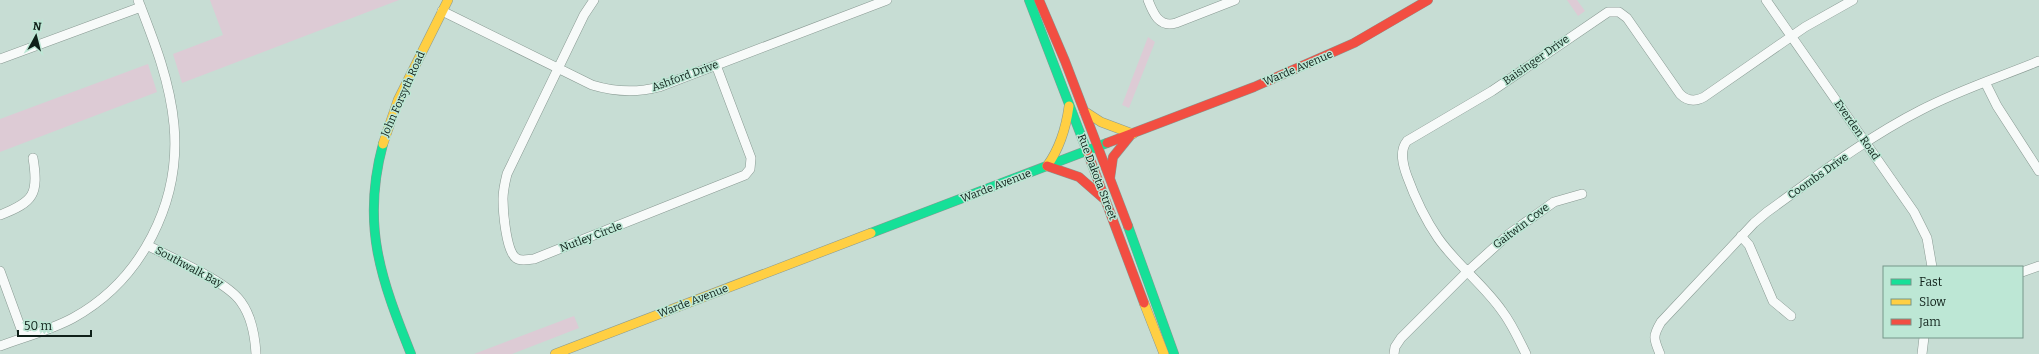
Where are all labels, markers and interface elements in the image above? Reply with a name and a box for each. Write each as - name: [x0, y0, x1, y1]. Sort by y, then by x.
- north arrow: [16, 16, 56, 56]
- text: N: [32, 20, 43, 34]
- street label: Baisinger Drive: [1500, 32, 1572, 88]
- street label: Warde Avenue: [1261, 47, 1335, 89]
- street label: John Forsyth Road: [378, 49, 428, 140]
- street label: Ashford Drive: [650, 58, 720, 94]
- street label: Everden Road: [1832, 97, 1883, 163]
- street label: Rue Dakota Street: [1075, 132, 1119, 222]
- street label: Coombs Drive: [1785, 150, 1851, 202]
- street label: Warde Avenue: [959, 167, 1033, 205]
- street label: Gaitwin Cove: [1490, 201, 1552, 251]
- street label: Nutley Circle: [558, 219, 624, 255]
- street label: Southwalk Bay: [153, 244, 225, 290]
- legend: [1883, 266, 2023, 338]
- text: Fast: [1919, 275, 1943, 289]
- street label: Warde Avenue: [656, 282, 730, 320]
- text: Slow: [1919, 295, 1946, 309]
- scale bar: [18, 312, 91, 338]
- text: Jam: [1918, 315, 1941, 329]
- text: 50 m: [24, 319, 53, 333]

